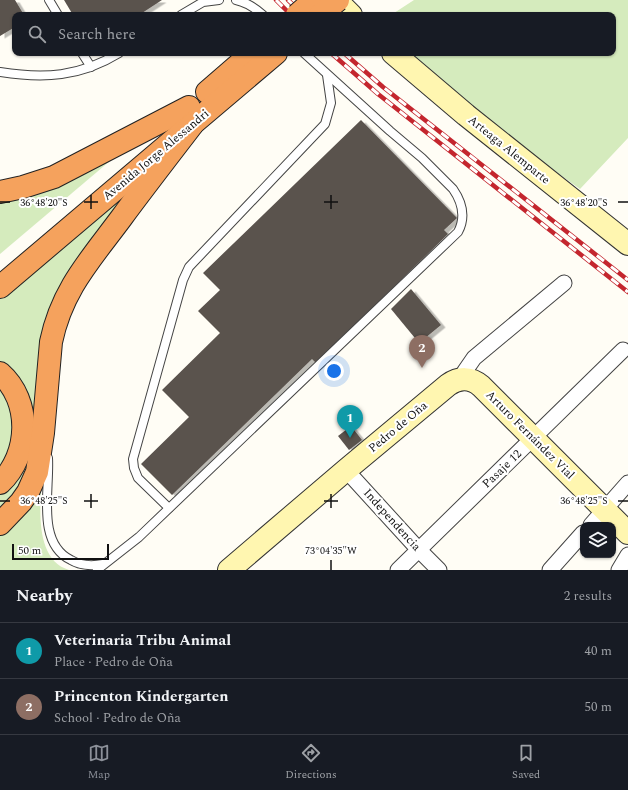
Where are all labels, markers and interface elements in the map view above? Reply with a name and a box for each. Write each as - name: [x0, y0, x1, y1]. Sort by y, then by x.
- search box: [12, 12, 616, 56]
- icon: search: [26, 23, 48, 45]
- text: Search here: [58, 23, 136, 46]
- street label: Avenida Jorge Alessandri: [99, 105, 214, 205]
- street label: Arteaga Alemparte: [464, 111, 554, 189]
- text: 36°48'20"S: [20, 195, 68, 211]
- text: 36°48'20"S: [560, 195, 608, 211]
- pin: 2: [409, 335, 435, 368]
- your location: [324, 361, 344, 381]
- street label: Arturo Fernández Vial: [481, 386, 579, 484]
- street label: Pedro de Oña: [364, 396, 432, 457]
- pin: 1: [337, 405, 363, 438]
- street label: Pasaje 12: [478, 445, 526, 493]
- street label: Independencia: [359, 484, 425, 556]
- text: 36°48'25"S: [20, 493, 68, 509]
- text: 36°48'25"S: [560, 493, 608, 509]
- map controls: [580, 522, 616, 558]
- button: layers: [580, 522, 616, 558]
- scale bar: [12, 542, 109, 561]
- text: 50 m: [18, 542, 41, 559]
- text: 73°04'35"W: [305, 543, 357, 559]
- text: Nearby: [16, 583, 72, 609]
- text: 2 results: [564, 586, 612, 606]
- text: Veterinaria Tribu Animal: [54, 629, 231, 652]
- text: 1: [25, 641, 33, 661]
- text: 40 m: [585, 641, 612, 661]
- text: Place · Pedro de Oña: [54, 652, 173, 672]
- text: Princenton Kindergarten: [54, 685, 229, 708]
- text: 2: [25, 697, 33, 717]
- text: 50 m: [585, 697, 612, 717]
- text: School · Pedro de Oña: [54, 708, 181, 728]
- tab: Map: [88, 742, 110, 783]
- tab: Directions: [285, 742, 337, 783]
- tab: Saved: [512, 742, 540, 783]

